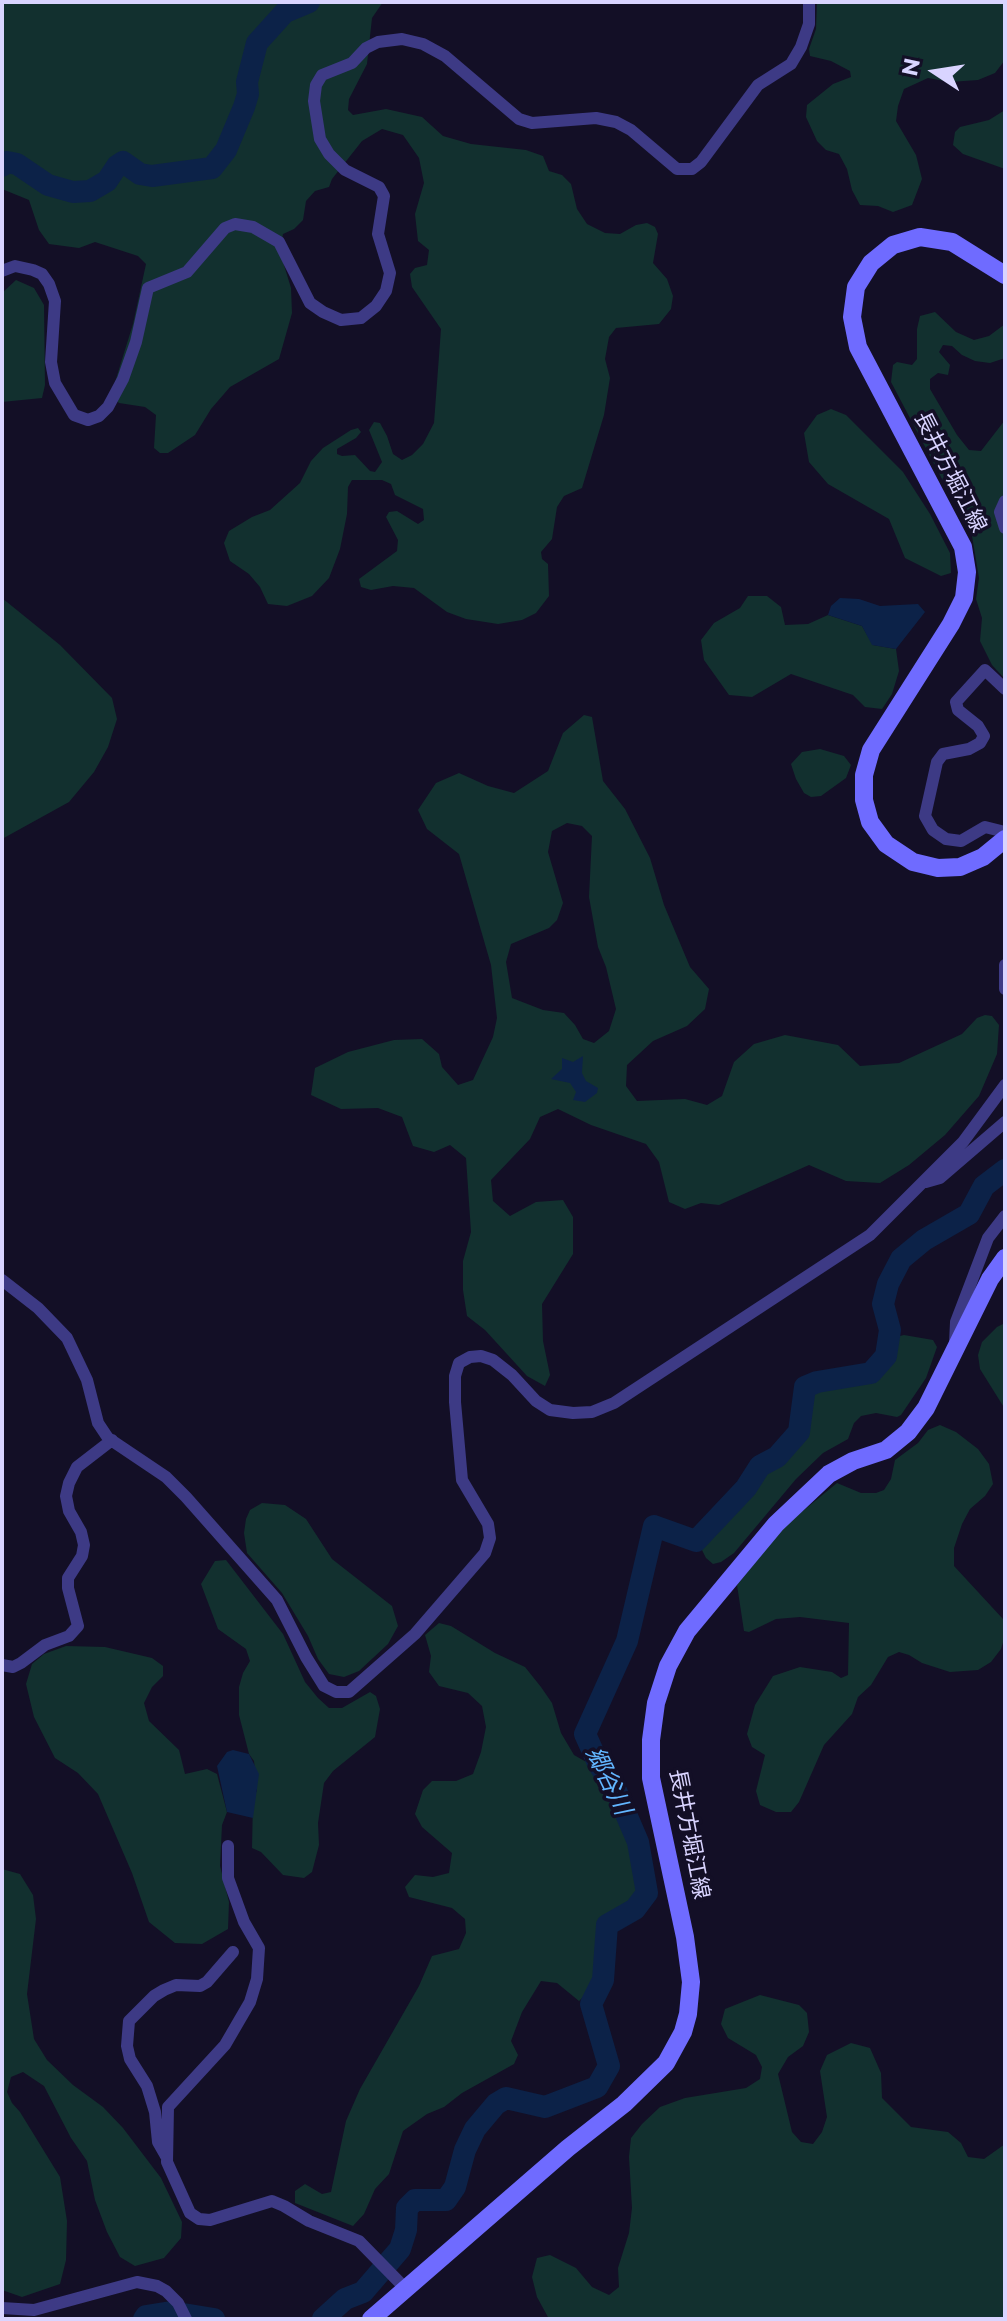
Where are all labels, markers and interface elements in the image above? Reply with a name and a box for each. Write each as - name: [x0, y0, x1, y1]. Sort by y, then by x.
- north arrow: [895, 32, 975, 112]
- text: N: [896, 55, 926, 78]
- street label: 長井方堀江線: [908, 407, 992, 537]
- water label: 郷谷川: [579, 1742, 637, 1820]
- street label: 長井方堀江線: [663, 1767, 715, 1901]

